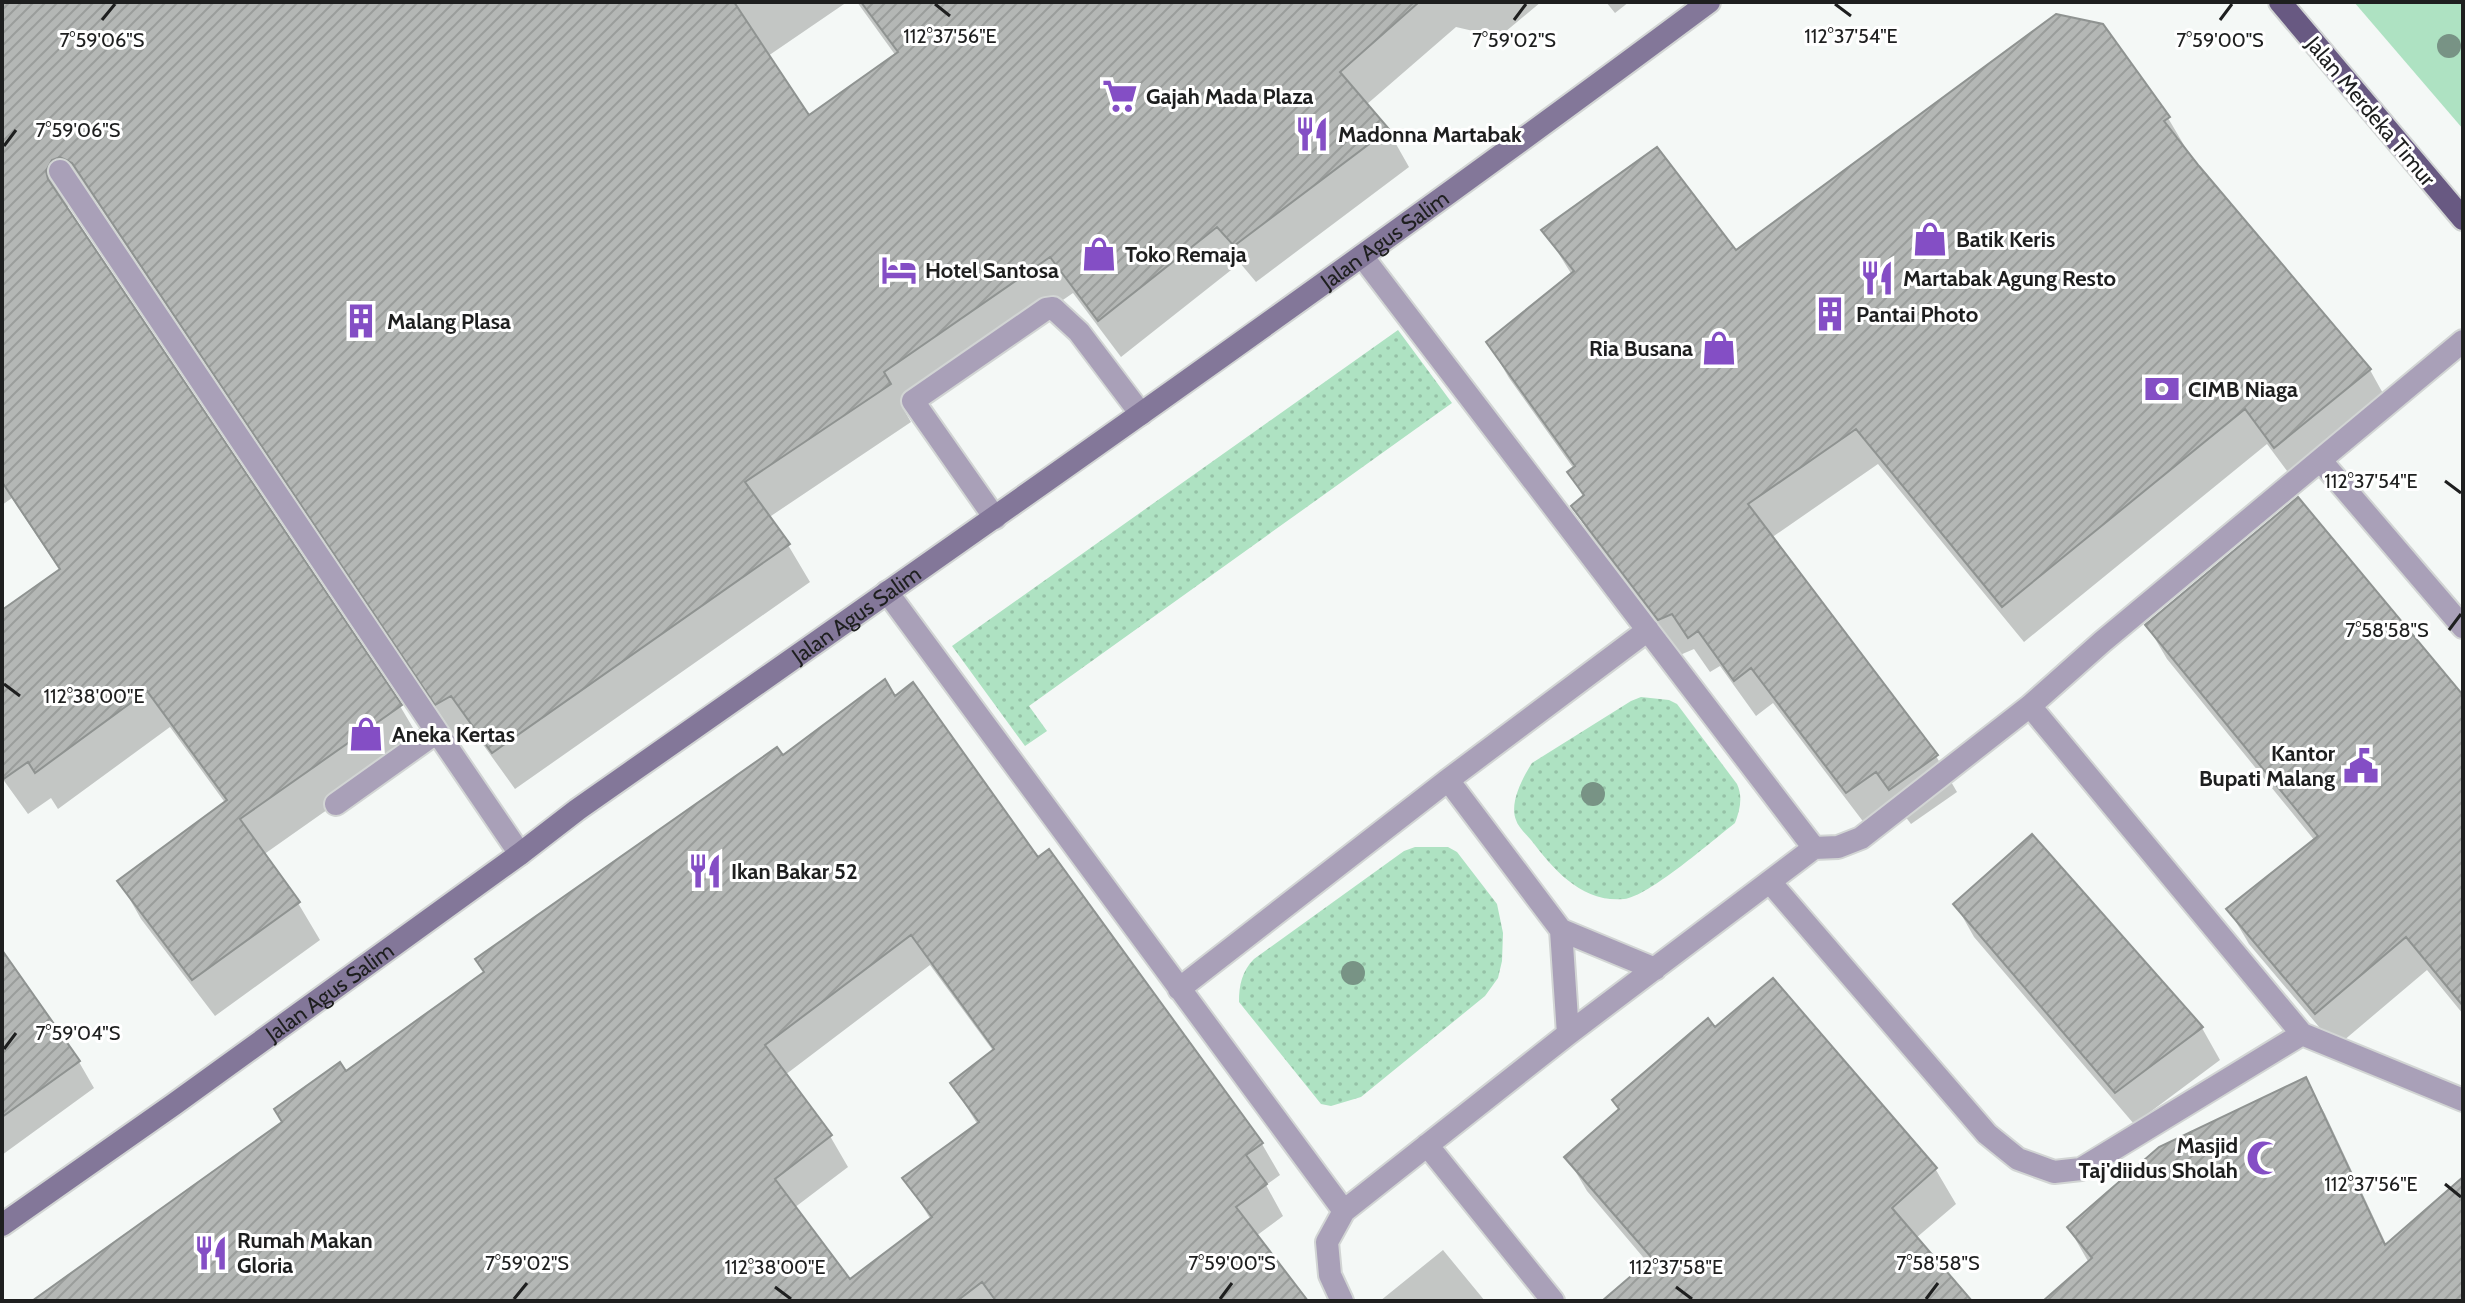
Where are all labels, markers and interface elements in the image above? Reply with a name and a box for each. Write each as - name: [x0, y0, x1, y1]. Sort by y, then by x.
- text: 112°37'56"E: [903, 24, 997, 48]
- text: 112°37'54"E: [1804, 24, 1898, 48]
- text: 7°59'06"S: [60, 28, 145, 52]
- text: 7°59'02"S: [1472, 28, 1556, 52]
- text: 7°59'00"S: [2176, 28, 2264, 52]
- street label: Jalan Merdeka Timur: [2299, 30, 2441, 192]
- supermarket icon: Gajah Mada Plaza: [1101, 77, 1139, 115]
- place label: Gajah Mada Plaza: [1146, 83, 1314, 110]
- restaurant icon: Madonna Martabak: [1293, 115, 1331, 153]
- text: 7°59'06"S: [36, 118, 121, 142]
- place label: Madonna Martabak: [1338, 121, 1522, 148]
- street label: Jalan Agus Salim: [1315, 185, 1454, 296]
- shop icon: Batik Keris: [1911, 220, 1949, 258]
- place label: Batik Keris: [1956, 226, 2055, 253]
- shop icon: Toko Remaja: [1080, 235, 1118, 273]
- place label: Toko Remaja: [1125, 241, 1247, 268]
- hotel icon: Hotel Santosa: [880, 251, 918, 289]
- place label: Hotel Santosa: [925, 257, 1059, 284]
- restaurant icon: Martabak Agung Resto: [1858, 259, 1896, 297]
- place label: Martabak Agung Resto: [1903, 265, 2116, 292]
- building icon: Pantai Photo: [1811, 295, 1849, 333]
- place label: Pantai Photo: [1856, 301, 1978, 328]
- building icon: Malang Plasa: [342, 302, 380, 340]
- place label: Malang Plasa: [387, 308, 511, 335]
- shop icon: Ria Busana: [1700, 329, 1738, 367]
- place label: Ria Busana: [1589, 335, 1693, 362]
- bank icon: CIMB Niaga: [2143, 370, 2181, 408]
- place label: CIMB Niaga: [2188, 376, 2298, 403]
- text: 112°37'54"E: [2324, 469, 2418, 493]
- street label: Jalan Agus Salim: [786, 560, 926, 670]
- text: 7°58'58"S: [2345, 618, 2429, 642]
- text: 112°38'00"E: [43, 684, 145, 708]
- shop icon: Aneka Kertas: [347, 715, 385, 753]
- place label: Aneka Kertas: [392, 721, 515, 748]
- place label: Kantor Bupati Malang: [2199, 740, 2336, 792]
- public building icon: Kantor Bupati Malang: [2342, 747, 2380, 785]
- restaurant icon: Ikan Bakar 52: [686, 852, 724, 890]
- place label: Ikan Bakar 52: [731, 858, 858, 885]
- street label: Jalan Agus Salim: [260, 937, 399, 1048]
- text: 7°59'04"S: [36, 1021, 121, 1045]
- place label: Masjid Taj'diidus Sholah: [2079, 1132, 2238, 1184]
- mosque icon: Masjid Taj'diidus Sholah: [2245, 1139, 2283, 1177]
- text: 112°37'56"E: [2324, 1172, 2418, 1196]
- place label: Rumah Makan Gloria: [237, 1227, 373, 1279]
- restaurant icon: Rumah Makan Gloria: [192, 1234, 230, 1272]
- text: 7°59'02"S: [485, 1251, 569, 1275]
- text: 7°59'00"S: [1188, 1251, 1276, 1275]
- text: 7°58'58"S: [1896, 1251, 1980, 1275]
- text: 112°38'00"E: [724, 1255, 826, 1279]
- text: 112°37'58"E: [1629, 1255, 1723, 1279]

